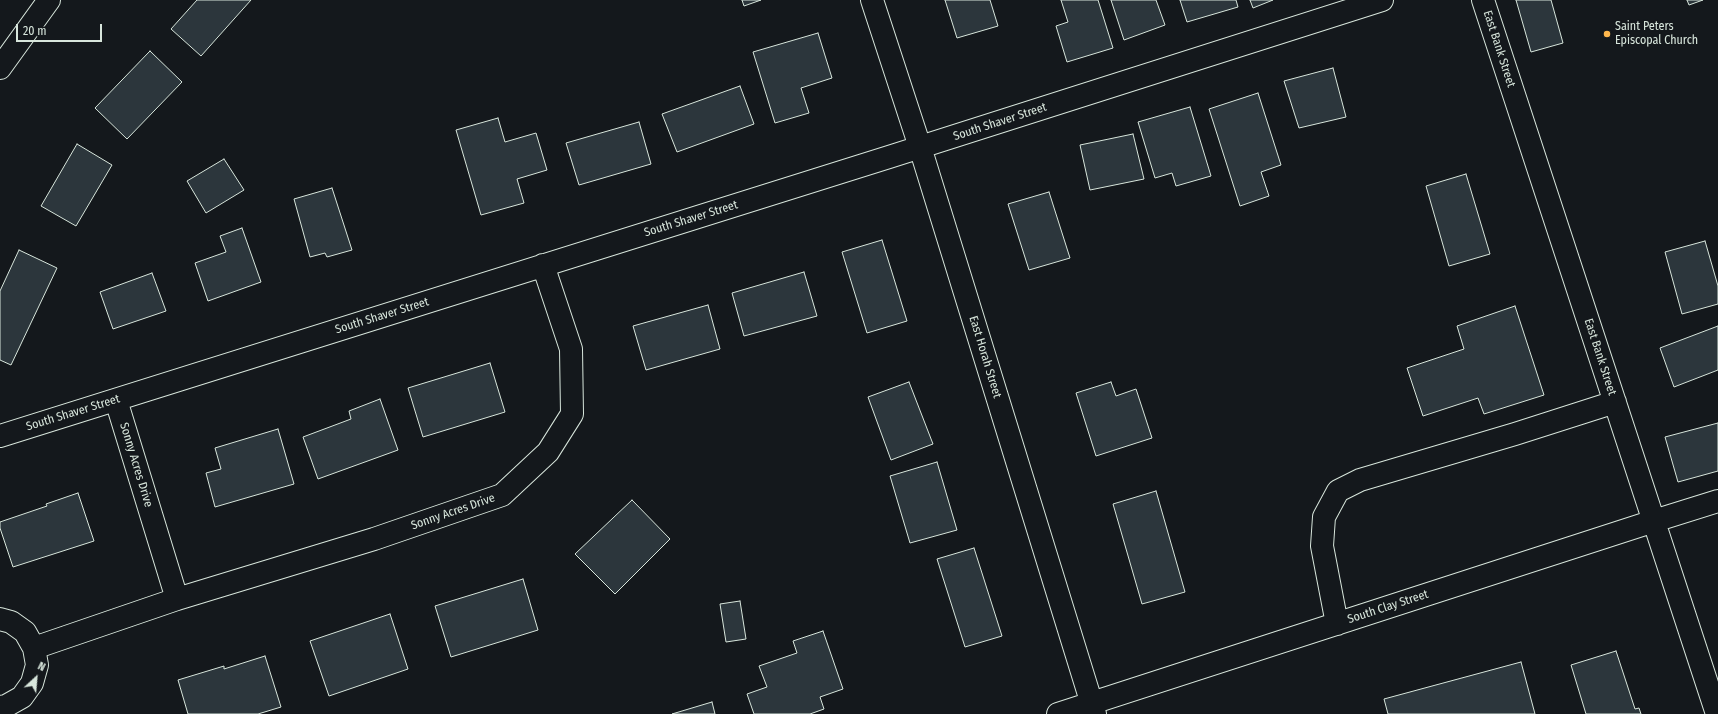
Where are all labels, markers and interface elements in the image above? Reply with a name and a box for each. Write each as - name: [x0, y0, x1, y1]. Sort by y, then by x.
- street label: East Bank Street: [1480, 9, 1518, 89]
- scale bar: [18, 16, 104, 42]
- place label: Saint Peters Episcopal Church: [1615, 20, 1698, 48]
- text: 20 m: [23, 24, 47, 38]
- marker: Saint Peters Episcopal Church: [1602, 29, 1612, 39]
- street label: South Shaver Street: [951, 100, 1049, 144]
- street label: South Shaver Street: [642, 198, 740, 240]
- street label: South Shaver Street: [333, 295, 431, 337]
- street label: East Horah Street: [966, 314, 1004, 400]
- street label: East Bank Street: [1581, 317, 1619, 397]
- street label: South Shaver Street: [24, 392, 122, 434]
- street label: Sonny Acres Drive: [116, 421, 156, 509]
- street label: Sonny Acres Drive: [409, 491, 497, 533]
- street label: South Clay Street: [1346, 587, 1430, 627]
- north arrow: [16, 658, 56, 698]
- text: N: [36, 659, 47, 674]

